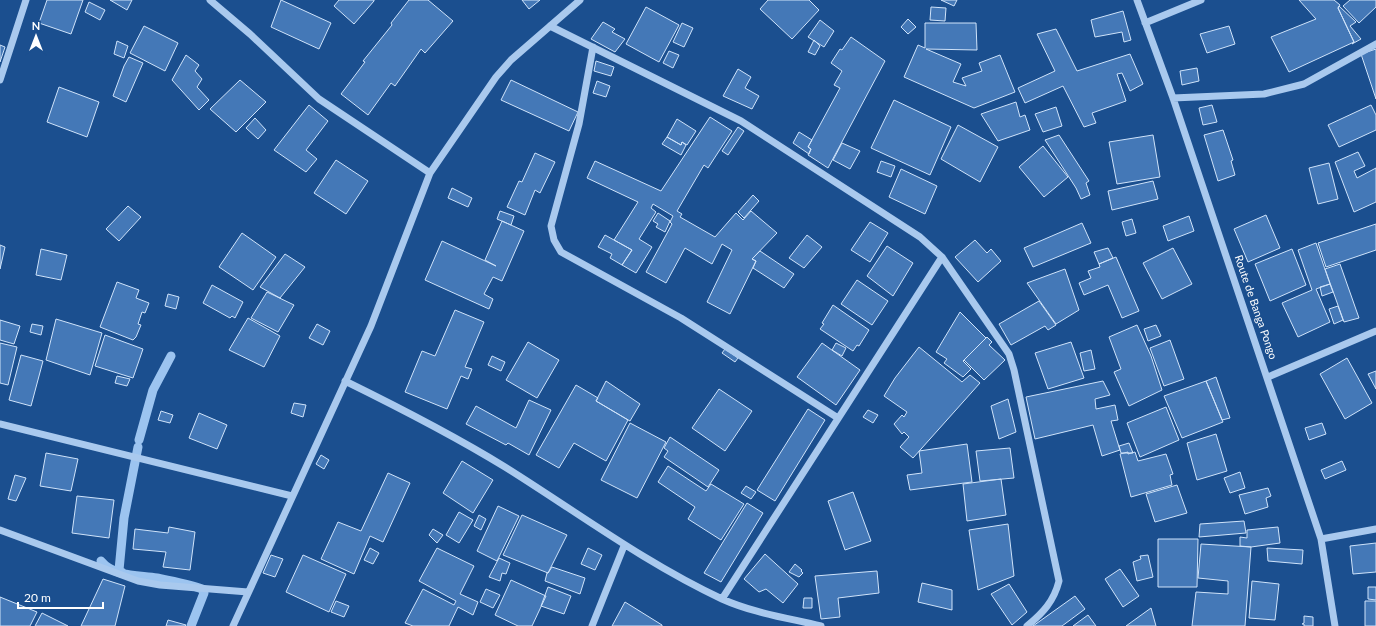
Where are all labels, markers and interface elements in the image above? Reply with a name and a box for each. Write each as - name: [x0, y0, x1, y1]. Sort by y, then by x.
- north arrow: [16, 16, 56, 56]
- text: N: [32, 19, 40, 32]
- street label: Route de Banga Pongo: [1233, 253, 1280, 361]
- scale bar: [18, 584, 103, 610]
- text: 20 m: [24, 590, 51, 605]

